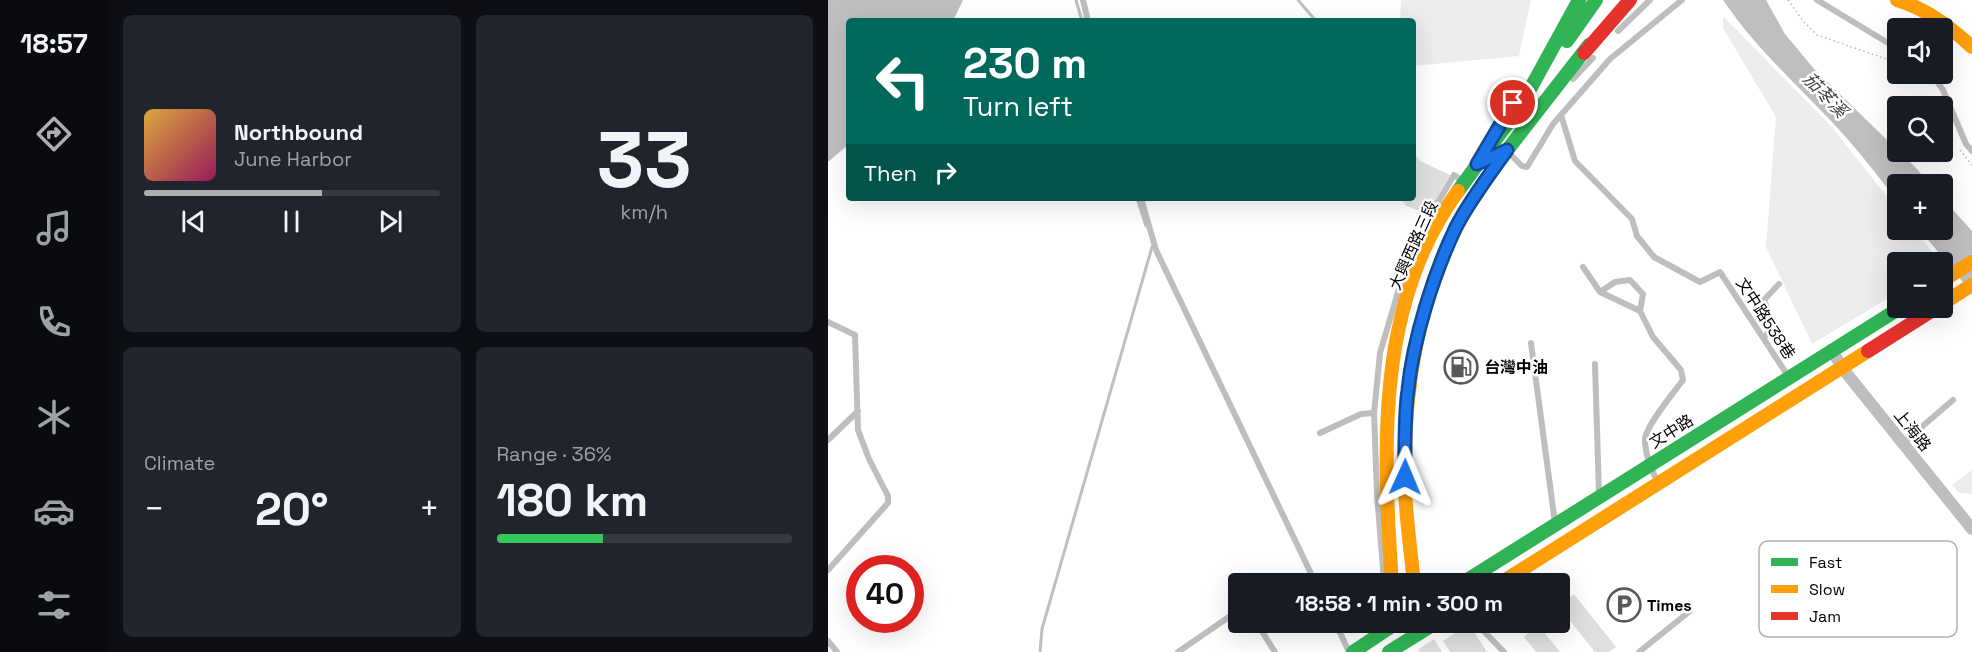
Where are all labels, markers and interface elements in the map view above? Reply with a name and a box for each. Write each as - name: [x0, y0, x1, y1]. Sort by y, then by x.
- map controls: [1887, 18, 1953, 318]
- button: sound: [1887, 18, 1953, 84]
- text: 18:57: [20, 26, 88, 61]
- text: 230 m: [963, 37, 1087, 90]
- icon: left: [864, 42, 942, 120]
- water label: 茄苳溪: [1798, 67, 1854, 124]
- pin: [1487, 77, 1538, 128]
- icon: arrive: [1496, 86, 1529, 119]
- text: Turn left: [963, 89, 1073, 124]
- button: search: [1887, 96, 1953, 162]
- text: 33: [597, 110, 692, 210]
- icon: directions: [33, 113, 75, 155]
- text: Northbound: [234, 118, 363, 146]
- text: June Harbor: [234, 146, 352, 172]
- icon: right: [929, 156, 962, 189]
- text: Then: [864, 159, 917, 187]
- button: +: [1887, 174, 1953, 240]
- street label: 大興西路三段: [1384, 197, 1443, 293]
- text: km/h: [620, 199, 668, 225]
- icon: previous: [177, 205, 210, 238]
- icon: pause: [275, 205, 308, 238]
- icon: next: [374, 205, 407, 238]
- icon: music: [33, 207, 75, 249]
- button: −: [1887, 252, 1953, 318]
- street label: 文中路538巷: [1731, 273, 1800, 363]
- icon: phone: [33, 301, 75, 343]
- fuel station icon: 台灣中油: [1443, 349, 1479, 385]
- place label: 台灣中油: [1484, 357, 1548, 378]
- icon: climate: [33, 396, 75, 438]
- street label: 上海路: [1889, 405, 1936, 456]
- street label: 文中路: [1645, 410, 1697, 453]
- text: Range · 36%: [497, 441, 611, 467]
- position arrow: [1373, 445, 1437, 509]
- text: Climate: [144, 450, 215, 476]
- text: 180 km: [497, 472, 648, 529]
- text: 20°: [255, 481, 329, 538]
- text: −: [144, 488, 164, 530]
- text: +: [419, 488, 440, 530]
- icon: car: [33, 490, 75, 532]
- legend: [1759, 541, 1957, 637]
- text: Fast: [1809, 552, 1842, 573]
- speed limit sign: 40: [846, 555, 924, 633]
- text: Slow: [1809, 579, 1845, 600]
- icon: filters: [33, 584, 75, 626]
- parking icon: Times: [1606, 587, 1642, 623]
- text: 18:58 · 1 min · 300 m: [1295, 589, 1503, 617]
- place label: Times: [1647, 595, 1692, 616]
- text: Jam: [1809, 606, 1841, 627]

